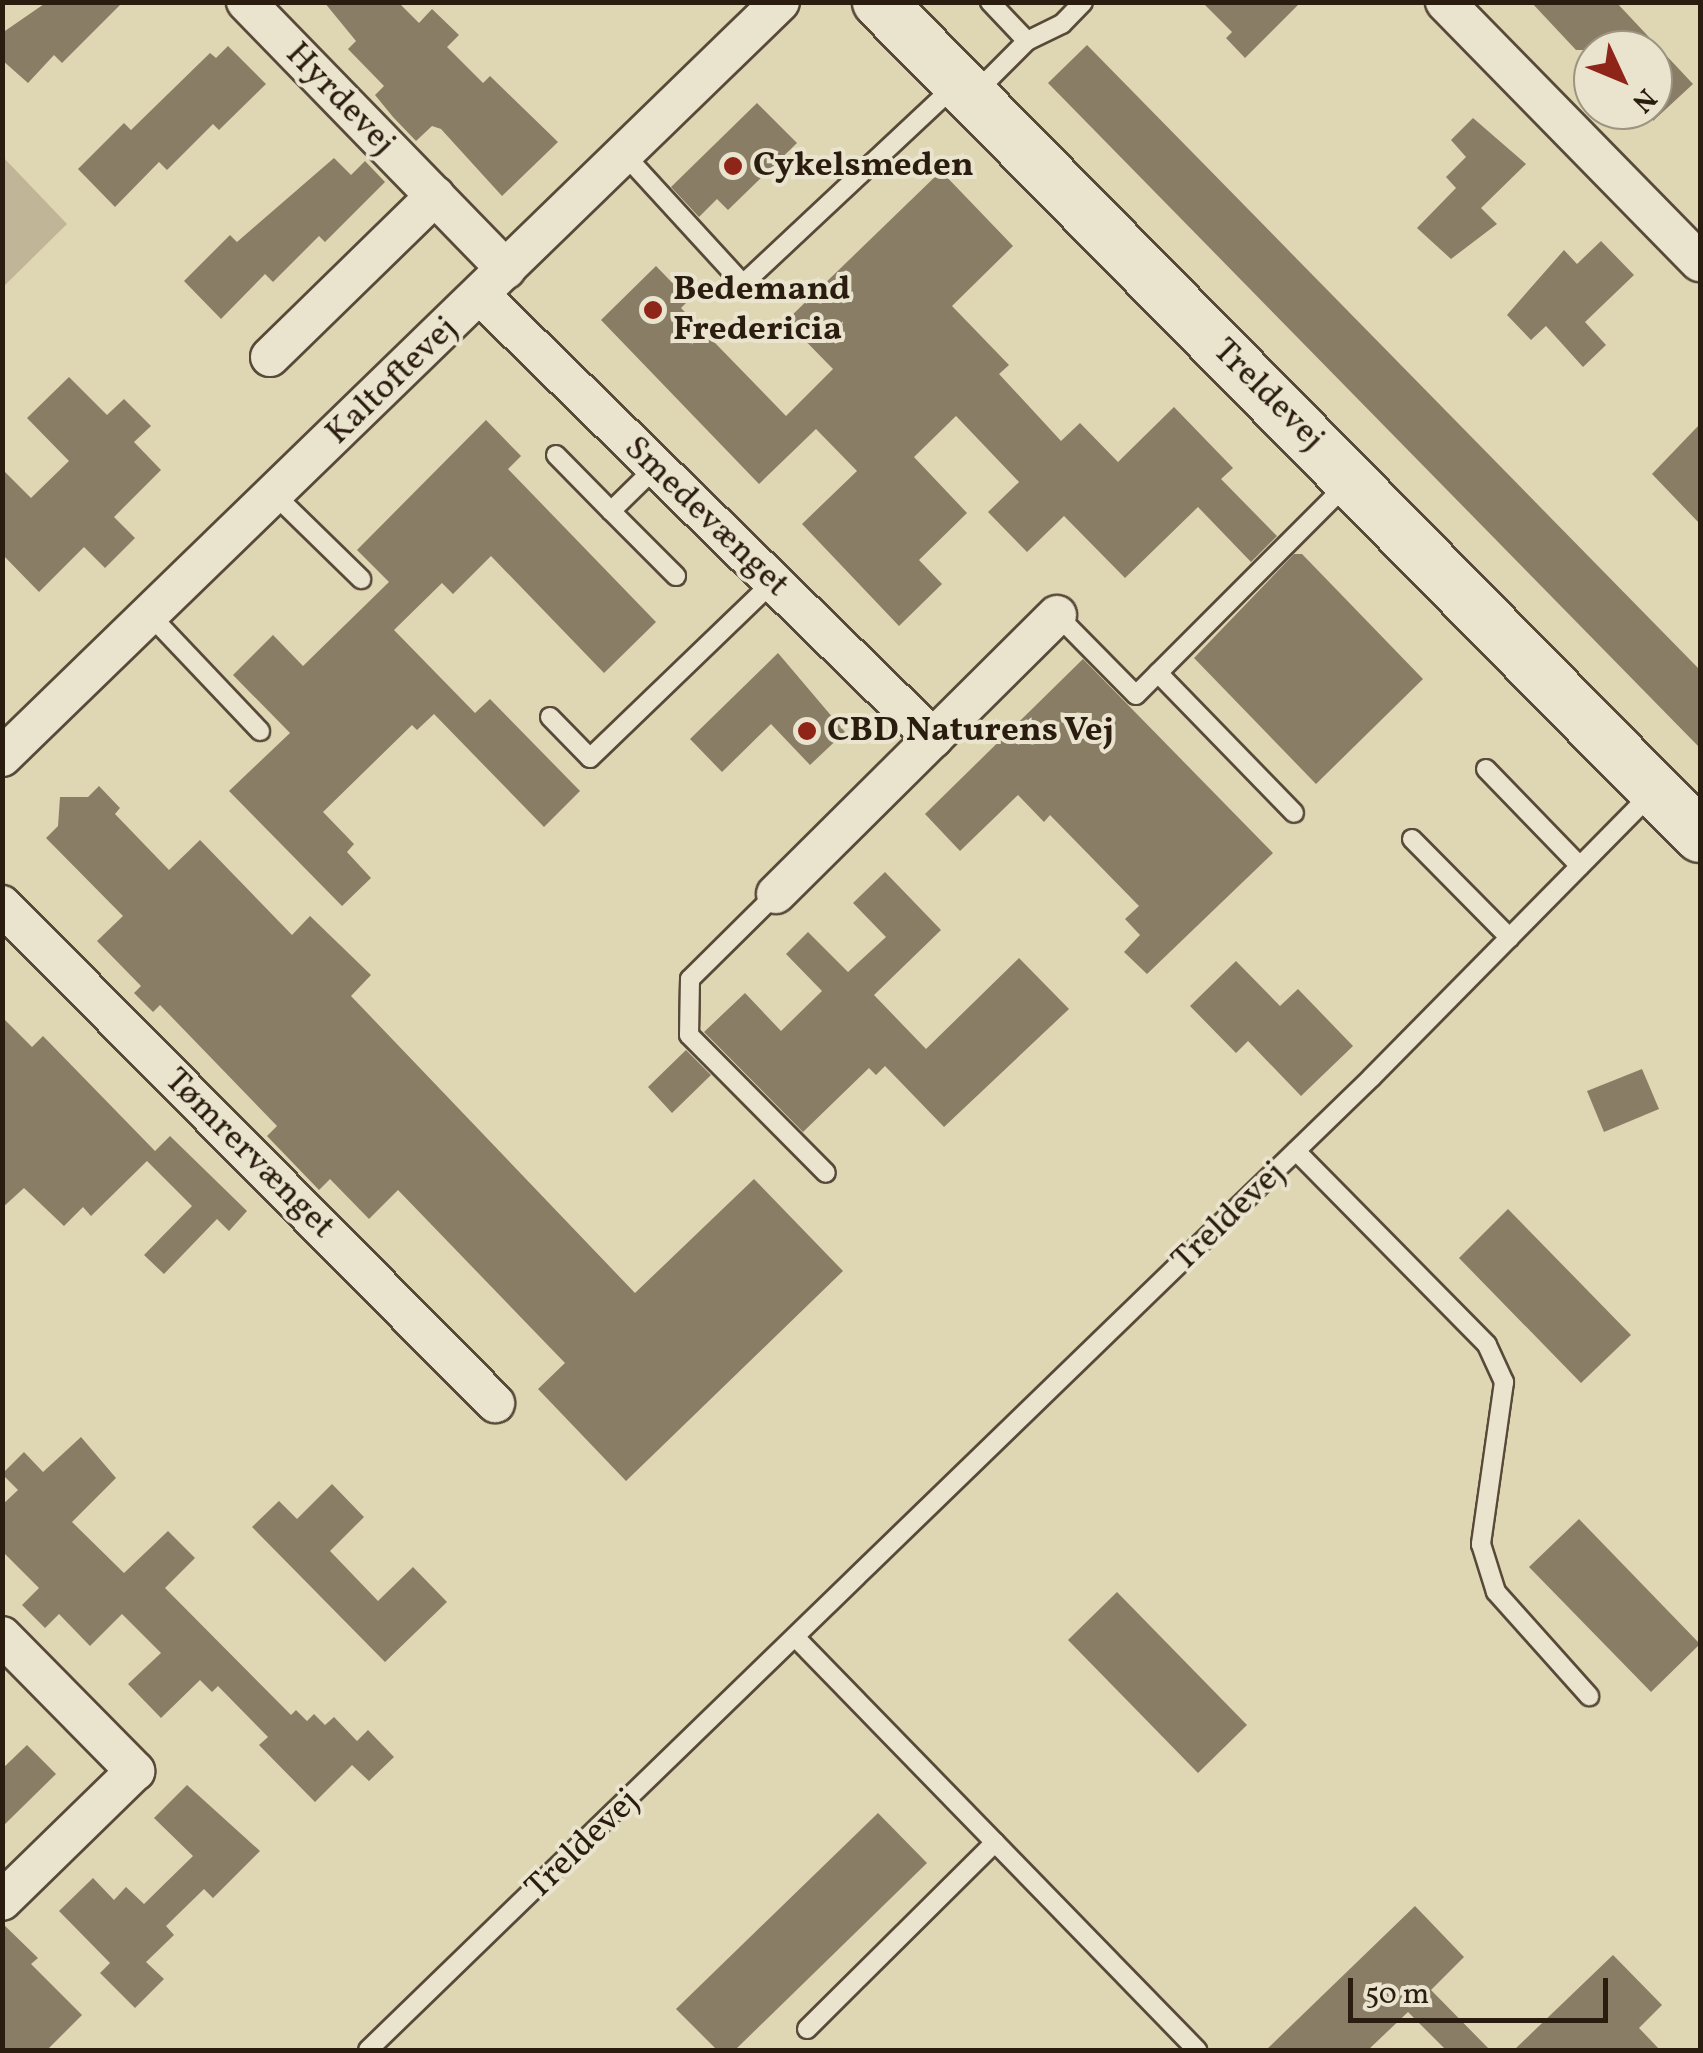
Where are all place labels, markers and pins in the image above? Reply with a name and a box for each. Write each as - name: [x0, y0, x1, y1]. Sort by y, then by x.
- place label: Cykelsmeden: [753, 145, 974, 187]
- marker: Cykelsmeden: [722, 155, 744, 177]
- place label: Bedemand Fredericia: [673, 269, 850, 351]
- marker: Bedemand Fredericia: [642, 299, 664, 321]
- place label: CBD Naturens Vej: [827, 710, 1115, 752]
- marker: CBD Naturens Vej: [796, 720, 818, 742]

